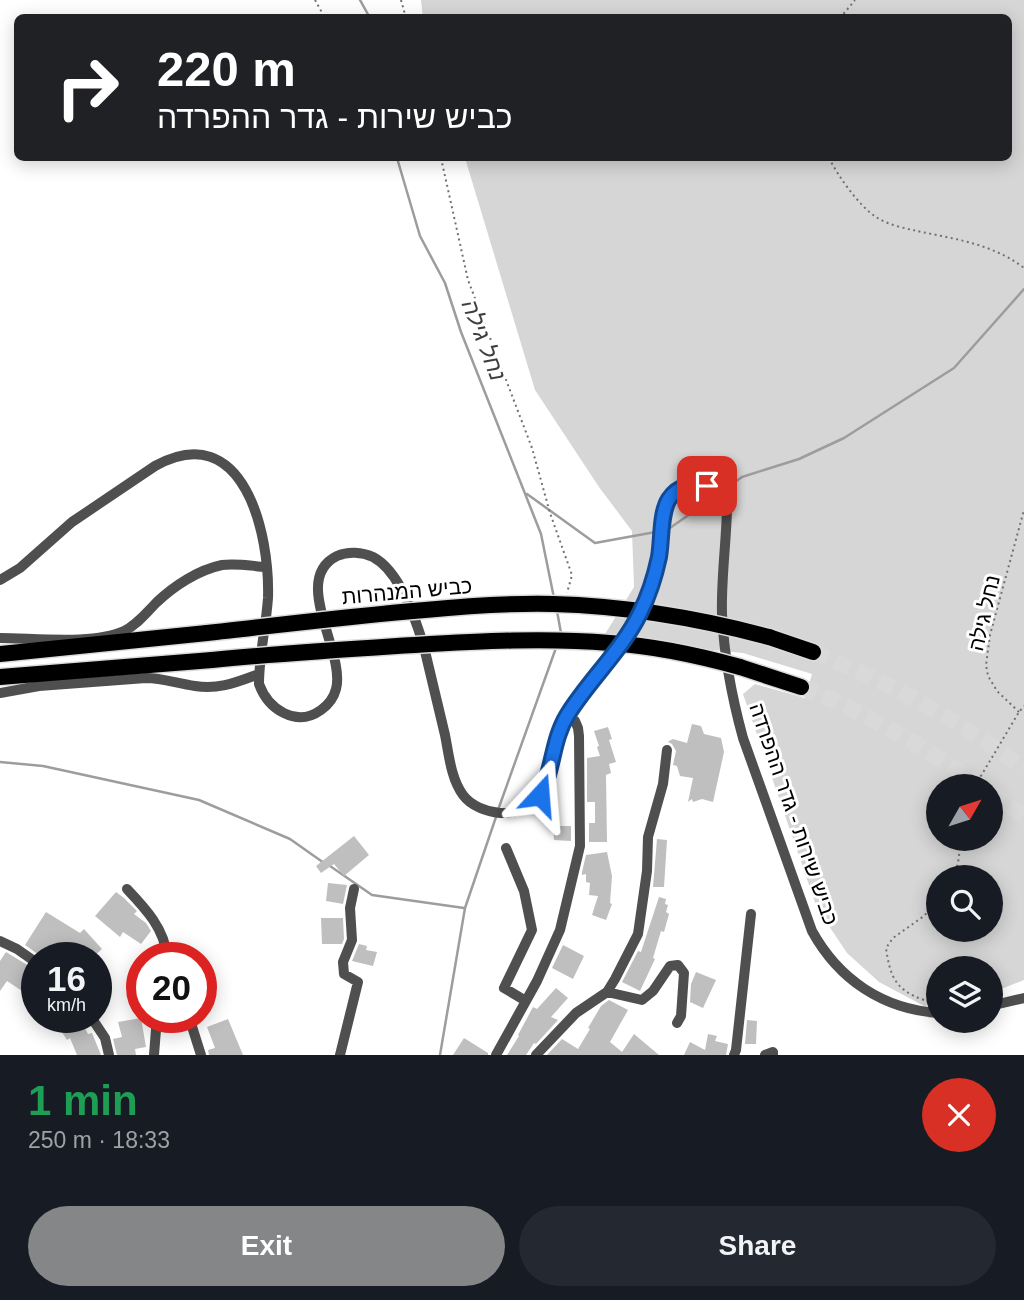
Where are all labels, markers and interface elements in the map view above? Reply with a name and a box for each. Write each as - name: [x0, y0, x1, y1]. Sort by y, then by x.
- icon: right: [42, 42, 133, 133]
- text: 220 m: [157, 42, 296, 96]
- text: כביש שירות - גדר ההפרדה: [157, 99, 513, 135]
- water label: נחל גילה: [457, 296, 511, 384]
- pin: [677, 456, 737, 516]
- icon: arrive: [688, 467, 726, 505]
- street label: נחל גילה: [964, 573, 1004, 653]
- street label: כביש המנהרות: [341, 574, 473, 608]
- street label: כביש שירות - גדר ההפרדה: [745, 700, 843, 928]
- position arrow: [503, 758, 577, 832]
- north arrow: [926, 774, 1003, 850]
- map controls: [926, 774, 1003, 1033]
- button: search: [926, 865, 1003, 942]
- speed limit sign: 20: [126, 942, 217, 1033]
- button: layers: [926, 956, 1003, 1033]
- text: 16: [47, 959, 86, 998]
- text: km/h: [47, 995, 86, 1015]
- text: 1 min: [28, 1077, 138, 1124]
- button: close: [922, 1078, 996, 1152]
- text: 250 m · 18:33: [28, 1127, 170, 1153]
- button: Exit: [28, 1206, 505, 1286]
- button: Share: [519, 1206, 996, 1286]

